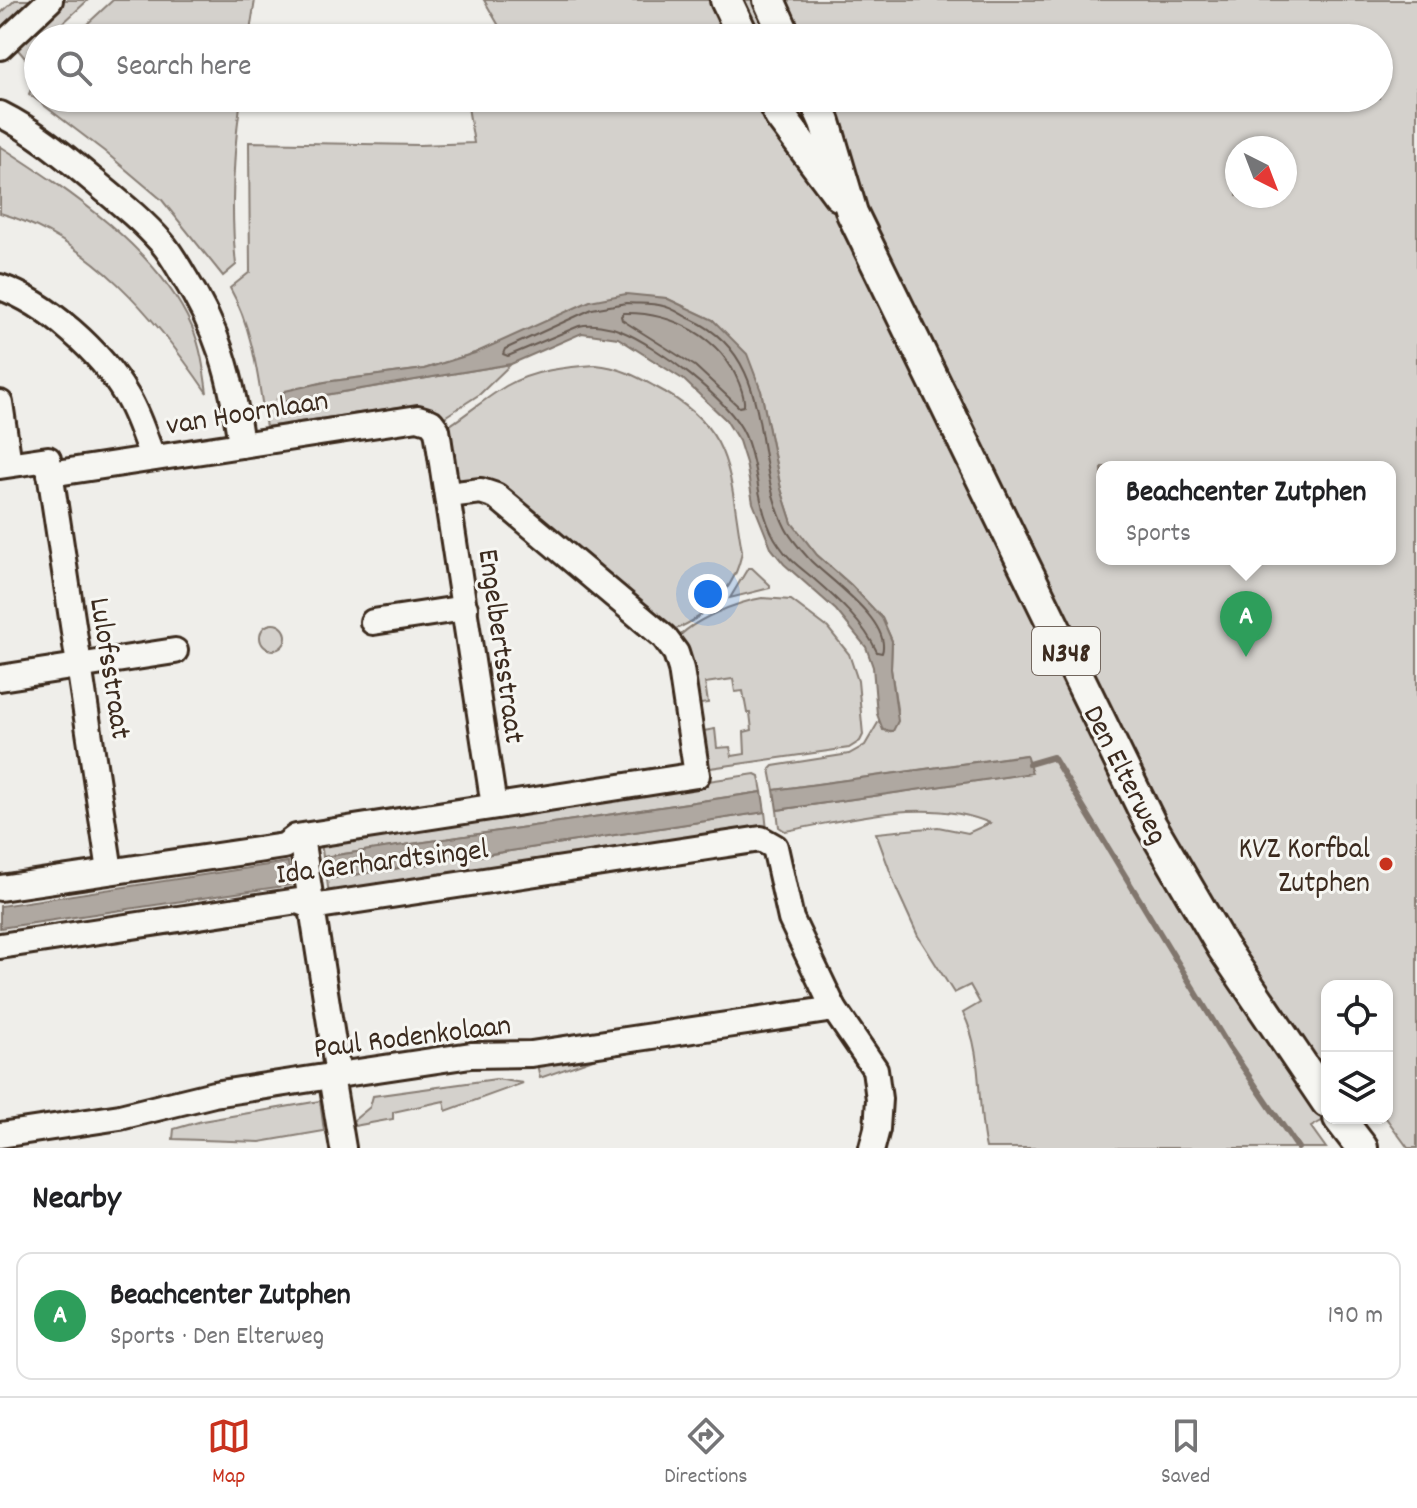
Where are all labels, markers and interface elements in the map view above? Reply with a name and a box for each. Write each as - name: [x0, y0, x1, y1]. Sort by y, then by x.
- search box: [24, 24, 1393, 112]
- icon: search: [52, 46, 96, 90]
- text: Search here: [116, 47, 252, 90]
- north arrow: [1225, 136, 1297, 208]
- street label: van Hoornlaan: [164, 381, 332, 449]
- popup: [1096, 461, 1396, 565]
- text: Beachcenter Zutphen: [1126, 473, 1366, 516]
- text: Sports: [1126, 516, 1191, 553]
- street label: Engelbertsstraat: [464, 547, 533, 747]
- your location: [688, 574, 728, 614]
- pin: A: [1220, 591, 1272, 657]
- street label: Lulofsstraat: [75, 595, 140, 743]
- road number: N348: [1032, 627, 1100, 675]
- street label: Den Elterweg: [1070, 699, 1176, 853]
- street label: Ida Gerhardtsingel: [274, 830, 491, 899]
- place label: KVZ Korfbal Zutphen: [1239, 830, 1370, 907]
- marker: KVZ Korfbal Zutphen: [1377, 855, 1395, 873]
- map controls: [1321, 980, 1393, 1124]
- button: locate: [1321, 980, 1393, 1052]
- street label: Paul Rodenkolaan: [311, 1006, 514, 1073]
- button: layers: [1321, 1052, 1393, 1124]
- text: Nearby: [32, 1176, 121, 1225]
- text: Beachcenter Zutphen: [110, 1276, 351, 1319]
- text: A: [53, 1298, 67, 1335]
- text: 190 m: [1327, 1298, 1383, 1335]
- text: Sports · Den Elterweg: [110, 1319, 324, 1356]
- tab: Map: [207, 1414, 251, 1493]
- tab: Directions: [664, 1414, 748, 1493]
- tab: Saved: [1161, 1414, 1210, 1493]

